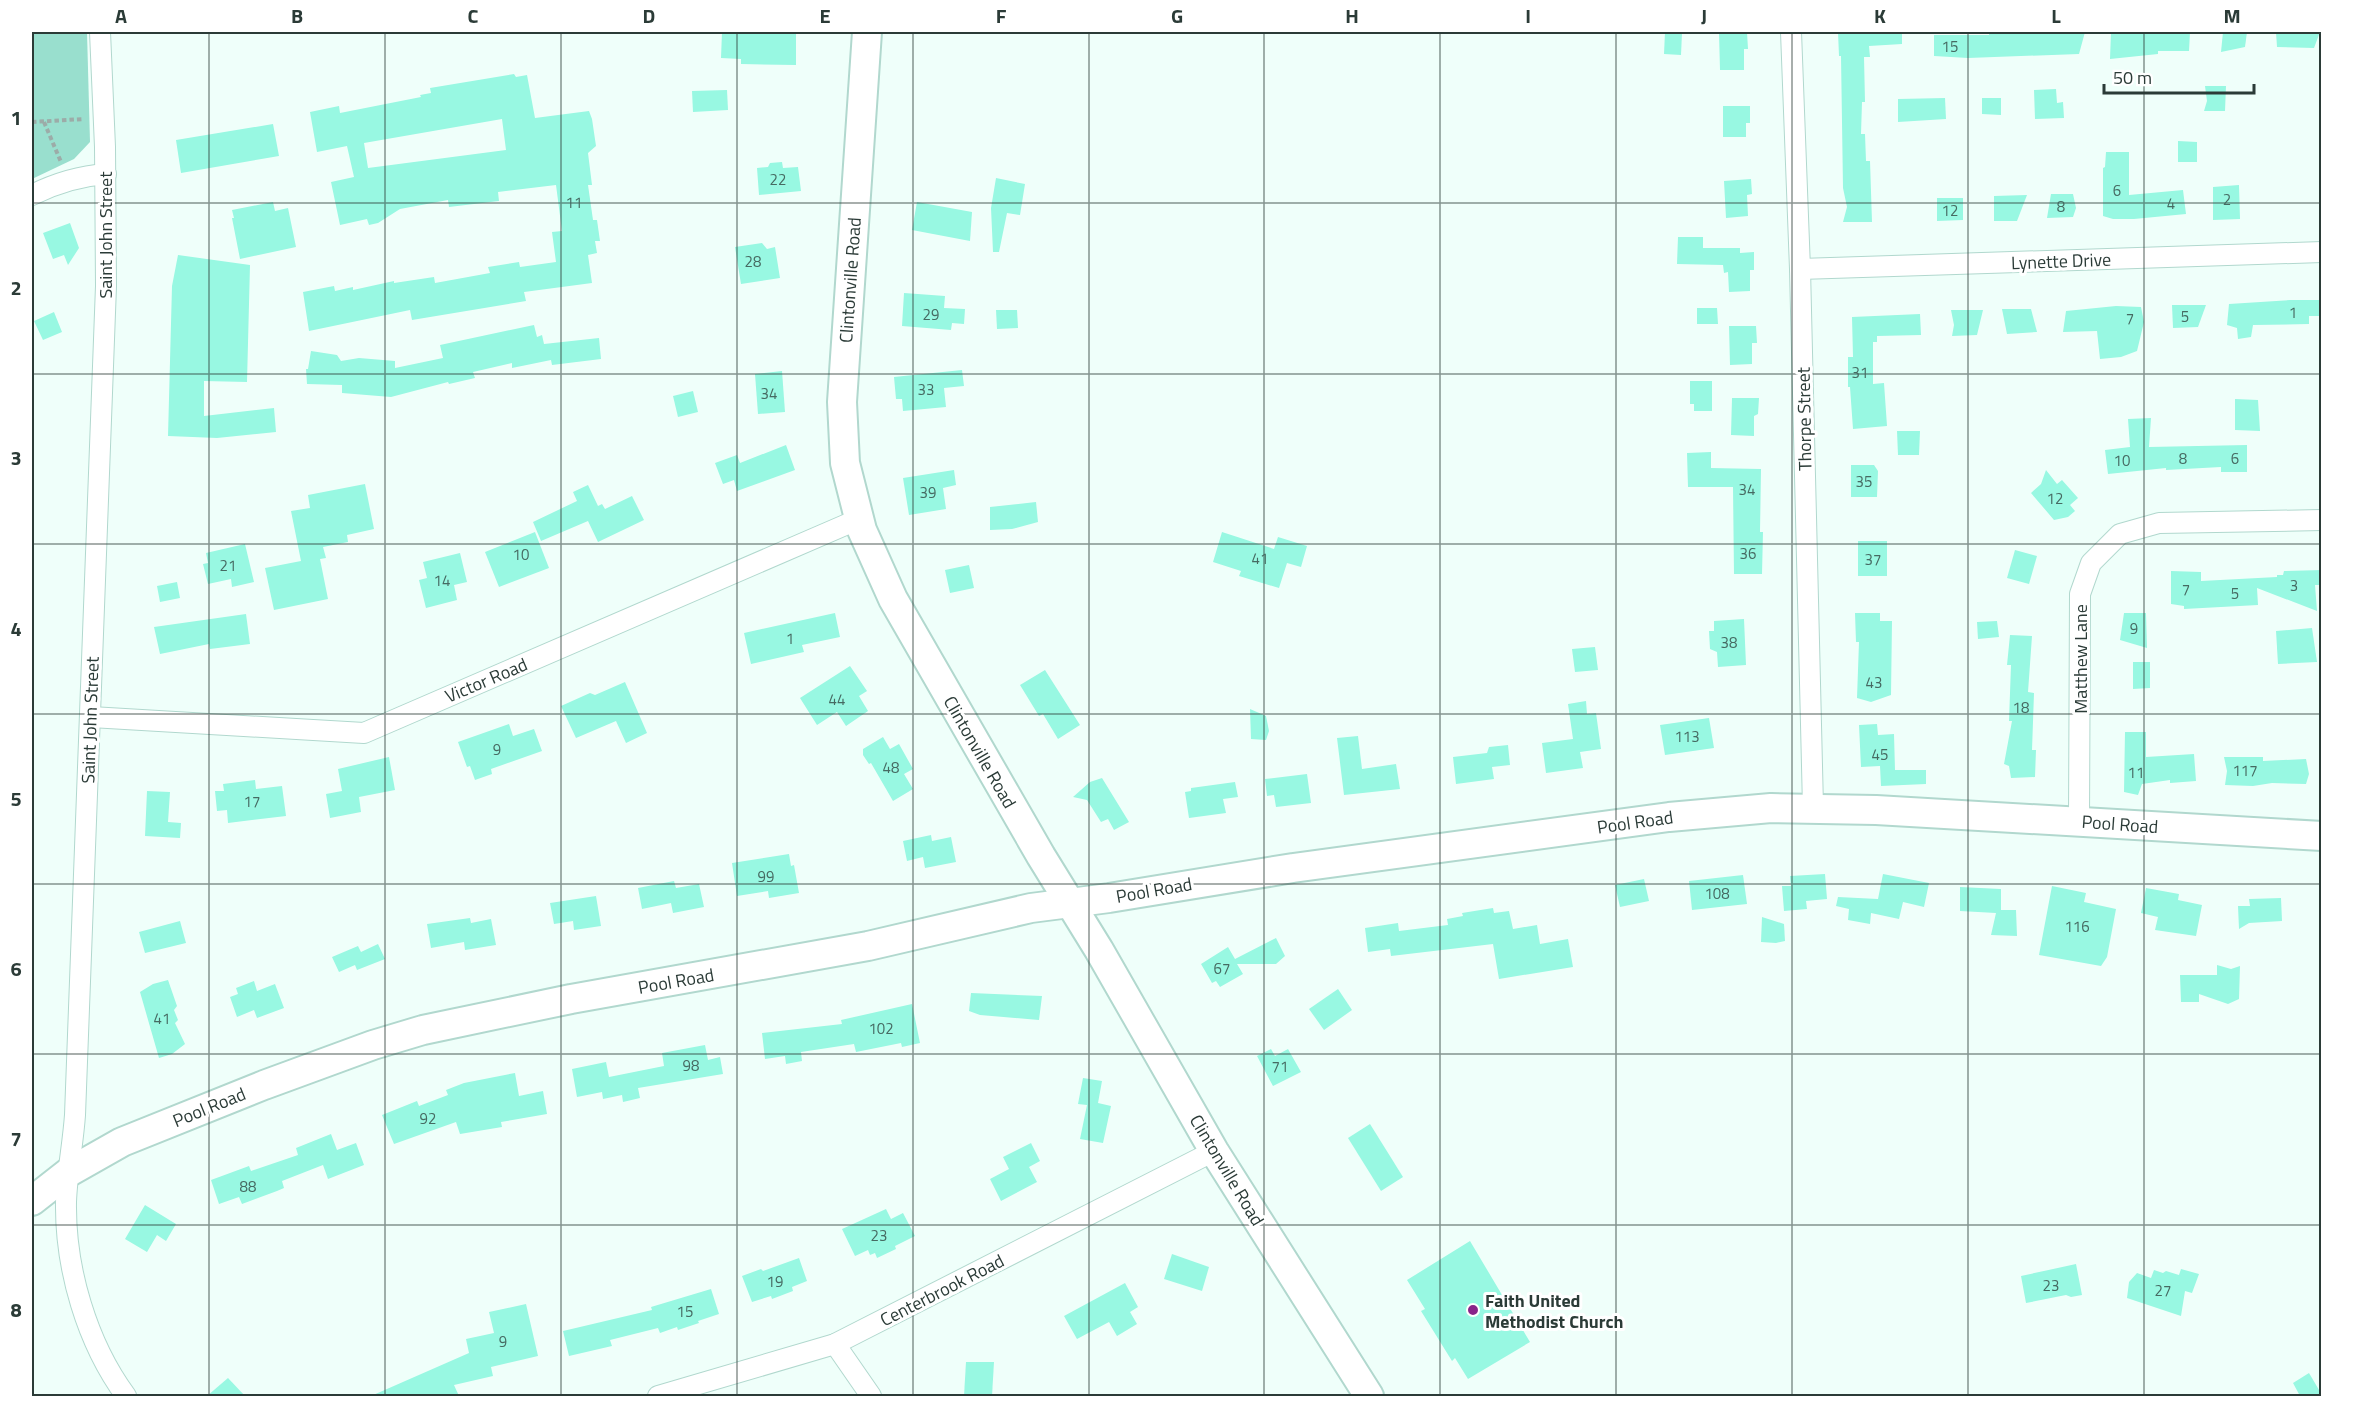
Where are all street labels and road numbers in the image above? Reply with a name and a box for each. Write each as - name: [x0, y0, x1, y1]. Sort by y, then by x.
- street label: Saint John Street: [92, 171, 119, 298]
- street label: Clintonville Road: [832, 216, 868, 344]
- street label: Lynette Drive: [2010, 246, 2112, 276]
- street label: Thorpe Street: [1790, 366, 1818, 471]
- street label: Matthew Lane: [2067, 604, 2094, 714]
- street label: Victor Road: [441, 651, 531, 709]
- street label: Saint John Street: [74, 655, 106, 784]
- street label: Clintonville Road: [937, 691, 1023, 813]
- street label: Pool Road: [1595, 803, 1675, 841]
- street label: Pool Road: [2081, 808, 2159, 840]
- street label: Pool Road: [1114, 870, 1194, 910]
- street label: Pool Road: [636, 961, 716, 1001]
- street label: Pool Road: [168, 1080, 250, 1134]
- street label: Clintonville Road: [1183, 1109, 1271, 1231]
- street label: Centerbrook Road: [875, 1247, 1009, 1333]

